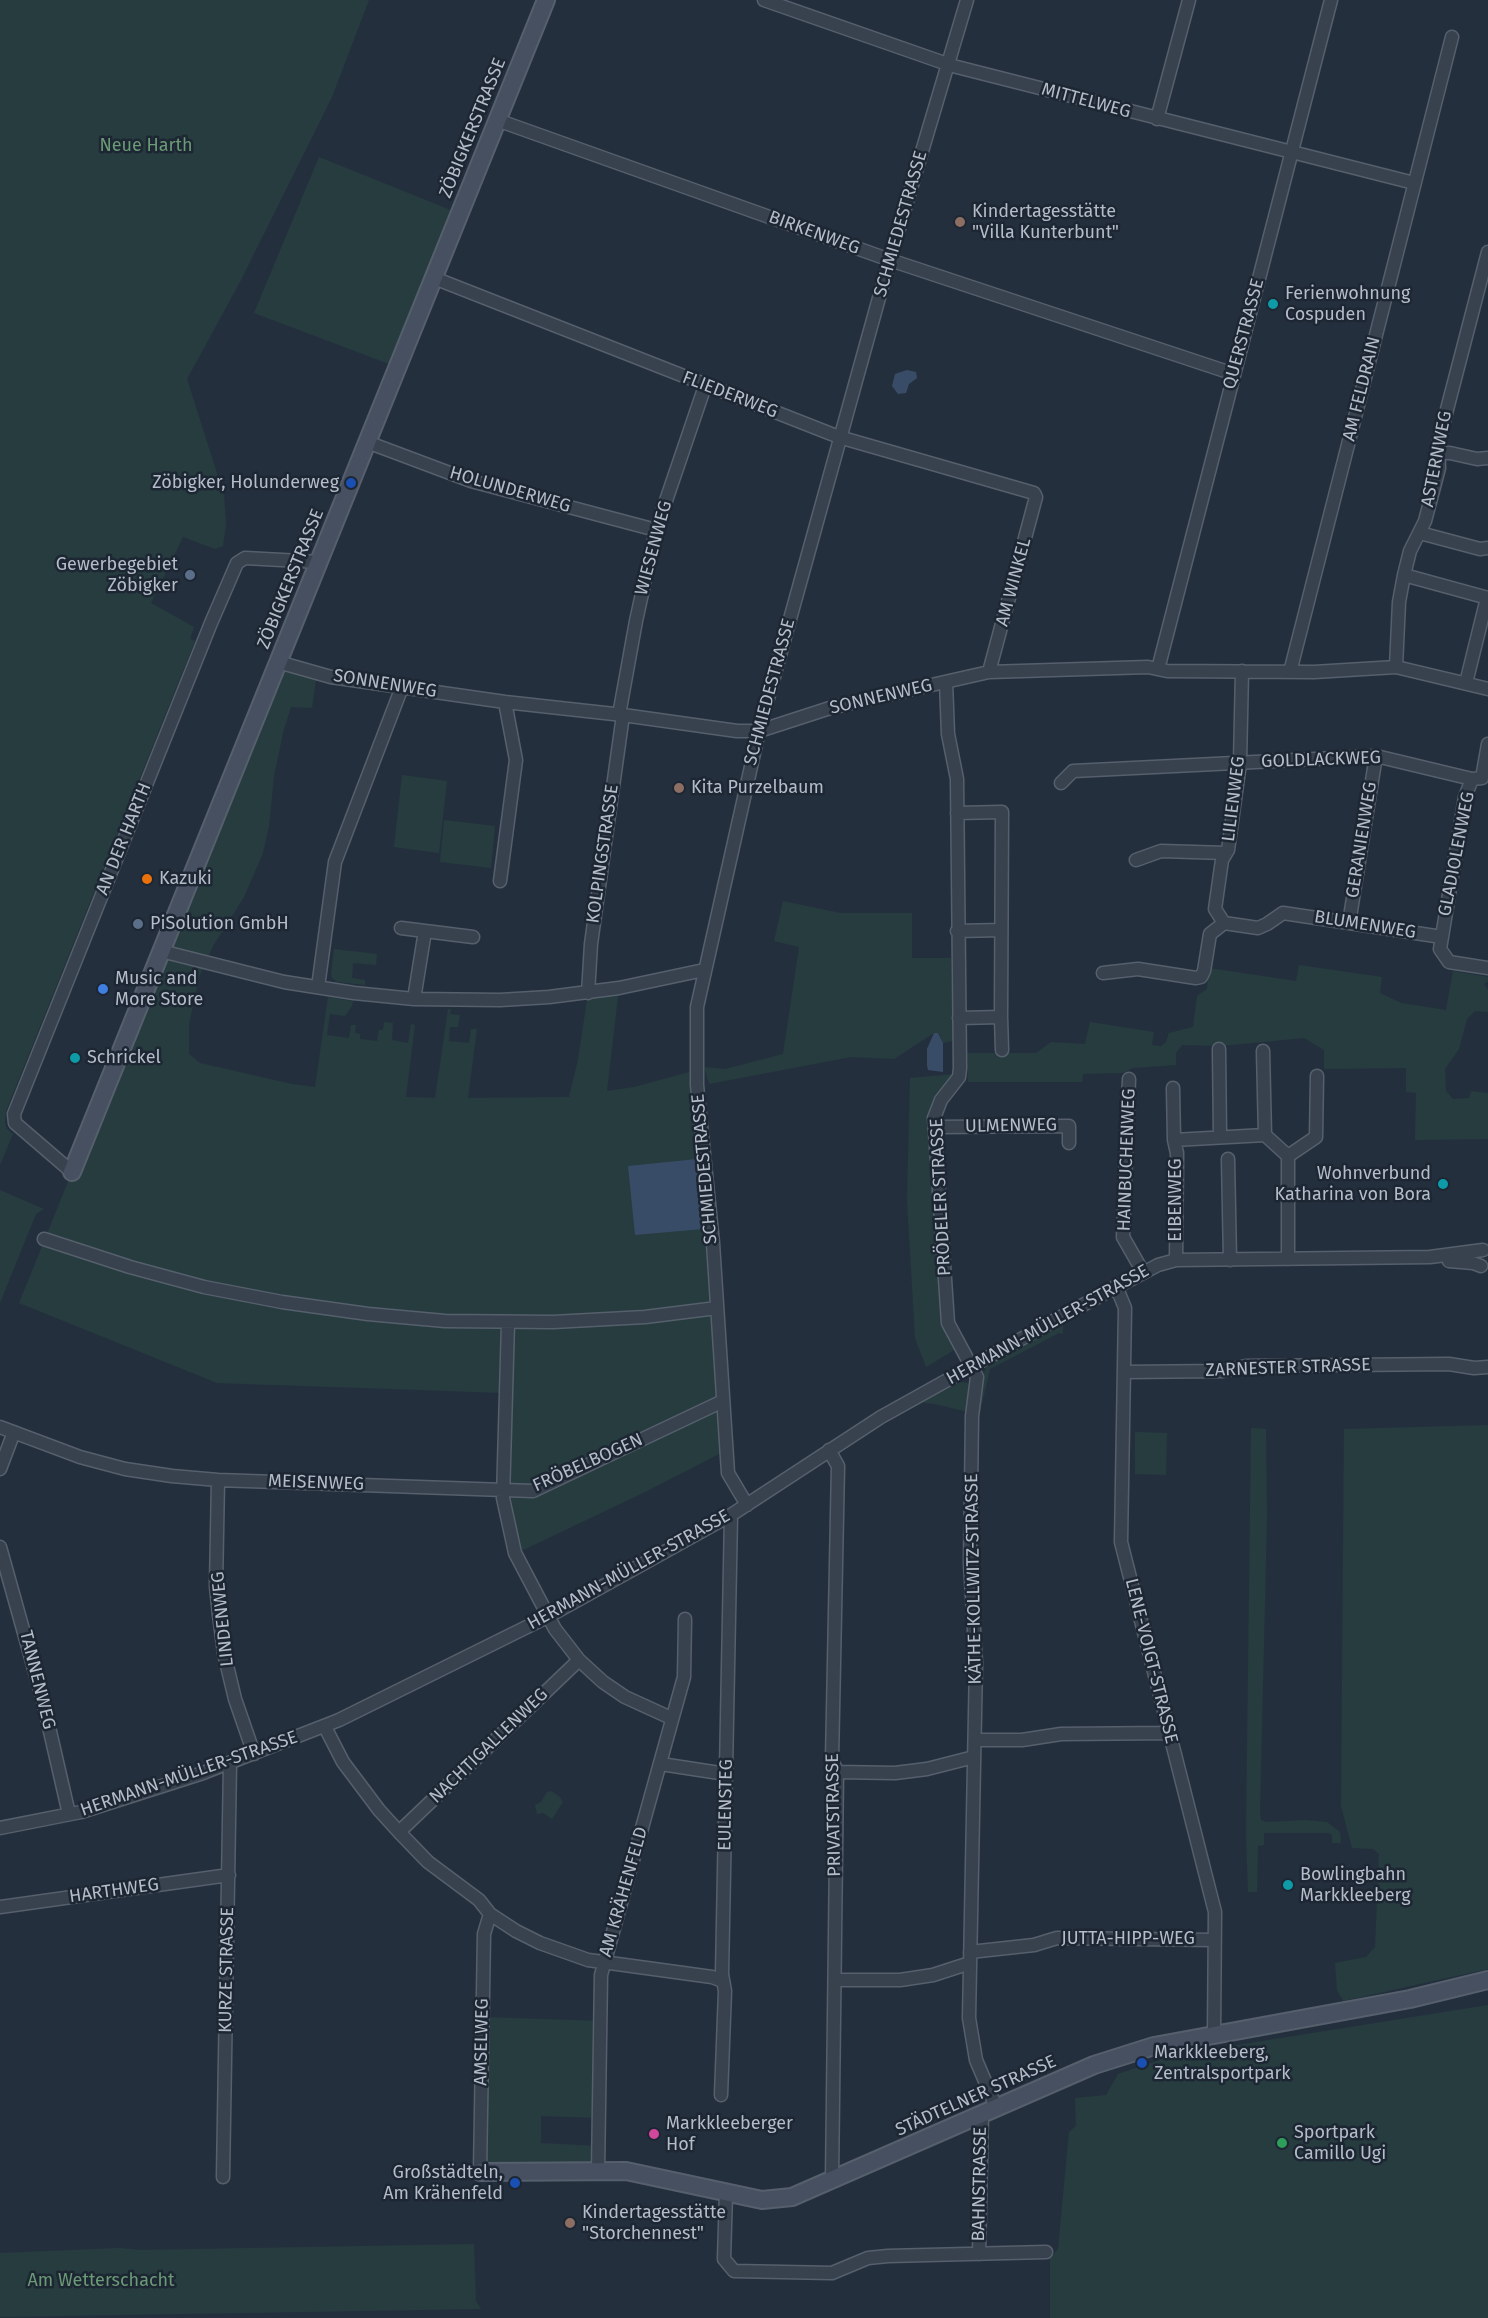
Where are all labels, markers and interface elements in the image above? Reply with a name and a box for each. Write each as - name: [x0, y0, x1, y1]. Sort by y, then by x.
- street label: ZÖBIGKERSTRASSE: [435, 55, 511, 201]
- street label: MITTELWEG: [1039, 79, 1133, 123]
- park label: Neue Harth: [99, 135, 193, 157]
- street label: SCHMIEDESTRASSE: [870, 148, 932, 300]
- place label: Kindertagesstätte "Villa Kunterbunt": [972, 201, 1119, 244]
- street label: BIRKENWEG: [766, 207, 862, 259]
- marker: Kindertagesstätte "Villa Kunterbunt": [953, 215, 967, 229]
- street label: QUERSTRASSE: [1219, 276, 1269, 392]
- place label: Ferienwohnung Cospuden: [1285, 283, 1410, 326]
- marker: Ferienwohnung Cospuden: [1266, 297, 1280, 311]
- street label: AM FELDRAIN: [1339, 335, 1385, 443]
- street label: FLIEDERWEG: [679, 367, 781, 423]
- street label: ASTERNWEG: [1417, 409, 1457, 509]
- street label: HOLUNDERWEG: [447, 462, 573, 518]
- place label: Zöbigker, Holunderweg: [152, 472, 339, 494]
- marker: Zöbigker, Holunderweg: [344, 476, 358, 490]
- street label: WIESENWEG: [631, 498, 677, 598]
- street label: ZÖBIGKERSTRASSE: [253, 506, 329, 652]
- street label: AM WINKEL: [992, 535, 1036, 629]
- place label: Gewerbegebiet Zöbigker: [56, 554, 178, 596]
- marker: Gewerbegebiet Zöbigker: [183, 568, 197, 582]
- street label: SCHMIEDESTRASSE: [740, 616, 800, 768]
- street label: SONNENWEG: [332, 665, 438, 703]
- street label: SONNENWEG: [828, 675, 934, 719]
- street label: GOLDLACKWEG: [1261, 747, 1381, 773]
- street label: LILIENWEG: [1218, 755, 1250, 843]
- place label: Kita Purzelbaum: [691, 777, 824, 799]
- street label: AN DER HARTH: [92, 780, 156, 898]
- street label: GERANIENWEG: [1342, 780, 1382, 900]
- marker: Kita Purzelbaum: [672, 781, 686, 795]
- street label: KOLPINGSTRASSE: [583, 783, 623, 925]
- street label: GLADIOLENWEG: [1434, 790, 1480, 918]
- place label: Kazuki: [159, 868, 212, 890]
- marker: Kazuki: [140, 872, 154, 886]
- street label: BLUMENWEG: [1312, 906, 1418, 944]
- place label: PiSolution GmbH: [150, 913, 289, 935]
- marker: PiSolution GmbH: [131, 917, 145, 931]
- place label: Music and More Store: [115, 968, 203, 1010]
- marker: Music and More Store: [96, 982, 110, 996]
- place label: Schrickel: [87, 1047, 161, 1069]
- marker: Schrickel: [68, 1051, 82, 1065]
- street label: HAINBUCHENWEG: [1114, 1088, 1140, 1232]
- street label: SCHMIEDESTRASSE: [688, 1093, 722, 1245]
- street label: ULMENWEG: [965, 1114, 1057, 1138]
- street label: PRÖDELER STRASSE: [926, 1118, 956, 1276]
- street label: EIBENWEG: [1165, 1158, 1187, 1242]
- place label: Wohnverbund Katharina von Bora: [1275, 1163, 1431, 1206]
- marker: Wohnverbund Katharina von Bora: [1436, 1177, 1450, 1191]
- street label: HERMANN-MÜLLER-STRASSE: [943, 1260, 1153, 1390]
- street label: ZARNESTER STRASSE: [1205, 1354, 1371, 1382]
- street label: FRÖBELBOGEN: [530, 1429, 646, 1497]
- street label: MEISENWEG: [267, 1471, 365, 1495]
- street label: KÄTHE-KOLLWITZ-STRASSE: [961, 1473, 987, 1685]
- street label: HERMANN-MÜLLER-STRASSE: [524, 1505, 734, 1635]
- street label: LINDENWEG: [207, 1570, 239, 1668]
- street label: LENE-VOIGT-STRASSE: [1120, 1576, 1182, 1746]
- street label: TANNENWEG: [14, 1628, 60, 1732]
- street label: NACHTIGALLENWEG: [425, 1684, 553, 1808]
- street label: HERMANN-MÜLLER-STRASSE: [78, 1727, 300, 1821]
- street label: PRIVATSTRASSE: [822, 1753, 846, 1877]
- street label: EULENSTEG: [714, 1759, 738, 1851]
- street label: AM KRÄHENFELD: [595, 1825, 653, 1959]
- place label: Bowlingbahn Markkleeberg: [1300, 1864, 1411, 1906]
- street label: HARTHWEG: [68, 1874, 160, 1908]
- marker: Bowlingbahn Markkleeberg: [1281, 1878, 1295, 1892]
- street label: KURZE STRASSE: [215, 1907, 239, 2033]
- street label: JUTTA-HIPP-WEG: [1061, 1928, 1195, 1950]
- street label: AMSELWEG: [470, 1998, 494, 2086]
- place label: Markkleeberg, Zentralsportpark: [1154, 2042, 1291, 2084]
- street label: STÄDTELNER STRASSE: [892, 2051, 1060, 2141]
- marker: Markkleeberg, Zentralsportpark: [1135, 2056, 1149, 2070]
- place label: Markkleeberger Hof: [666, 2113, 793, 2156]
- place label: Sportpark Camillo Ugi: [1294, 2122, 1386, 2164]
- street label: BAHNSTRASSE: [968, 2126, 992, 2242]
- marker: Markkleeberger Hof: [647, 2127, 661, 2141]
- marker: Sportpark Camillo Ugi: [1275, 2136, 1289, 2150]
- place label: Großstädteln, Am Krähenfeld: [383, 2162, 503, 2204]
- marker: Großstädteln, Am Krähenfeld: [508, 2176, 522, 2190]
- place label: Kindertagesstätte "Storchennest": [582, 2202, 726, 2244]
- marker: Kindertagesstätte "Storchennest": [563, 2216, 577, 2230]
- park label: Am Wetterschacht: [27, 2270, 175, 2292]

